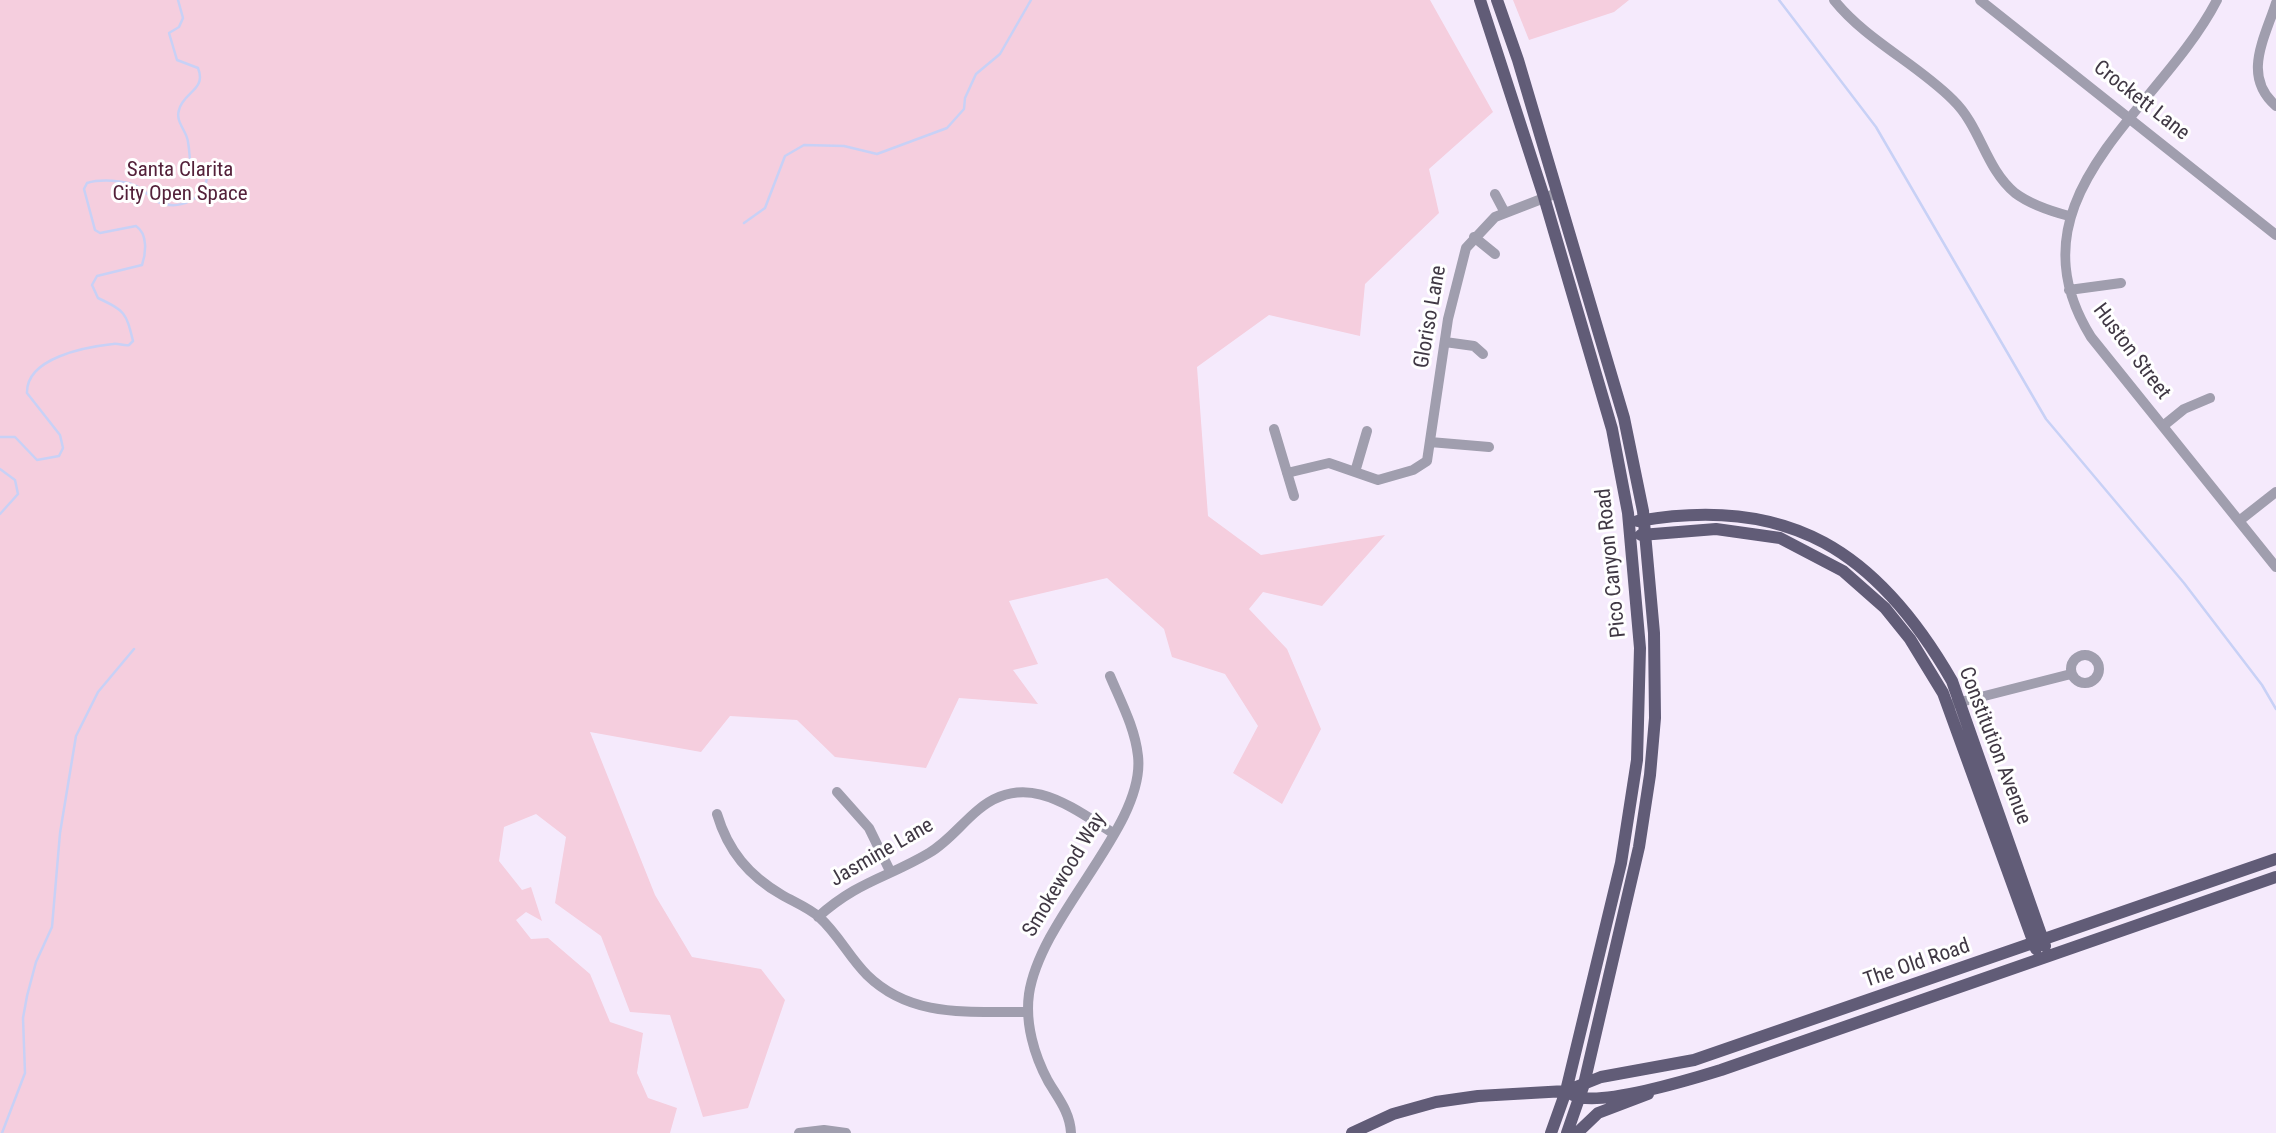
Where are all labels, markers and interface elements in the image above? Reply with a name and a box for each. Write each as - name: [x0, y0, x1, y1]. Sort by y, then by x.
- street label: Crockett Lane: [2088, 56, 2194, 146]
- park label: Santa Clarita City Open Space: [112, 158, 248, 208]
- street label: Gloriso Lane: [1410, 264, 1452, 370]
- street label: Huston Street: [2087, 299, 2175, 405]
- street label: Pico Canyon Road: [1592, 487, 1632, 639]
- street label: Constitution Avenue: [1952, 664, 2036, 828]
- street label: Smokewood Way: [1018, 808, 1112, 942]
- street label: Jasmine Lane: [826, 813, 938, 893]
- street label: The Old Road: [1861, 934, 1973, 994]

